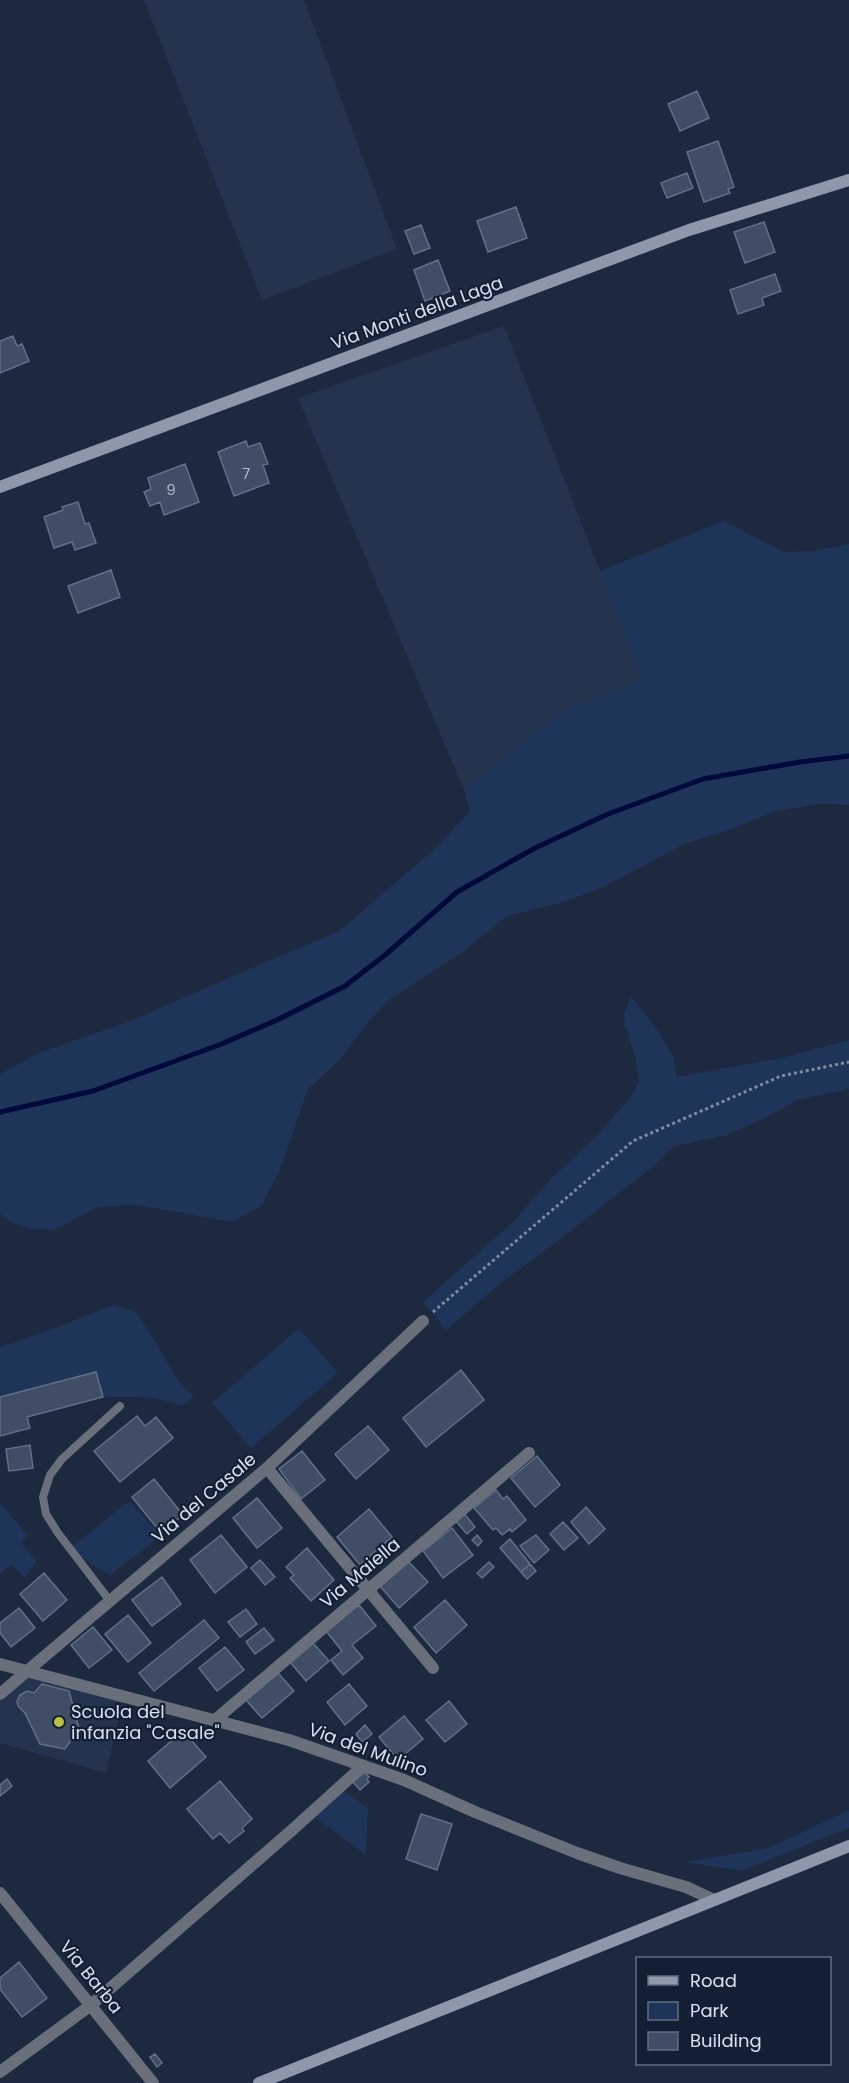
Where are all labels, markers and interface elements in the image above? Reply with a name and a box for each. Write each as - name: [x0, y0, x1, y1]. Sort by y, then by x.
- street label: Via Monti della Laga: [327, 270, 506, 355]
- house number: 7: [242, 463, 250, 484]
- house number: 9: [166, 479, 176, 500]
- street label: Via del Casale: [146, 1446, 261, 1549]
- street label: Via Maiella: [314, 1532, 405, 1614]
- place label: Scuola del infanzia "Casale": [71, 1699, 220, 1745]
- marker: Scuola del infanzia "Casale": [52, 1715, 66, 1729]
- street label: Via del Mulino: [305, 1716, 431, 1783]
- street label: Via Barba: [54, 1935, 129, 2019]
- legend: [636, 1957, 831, 2065]
- text: Road: [690, 1968, 737, 1993]
- text: Park: [690, 1998, 729, 2023]
- text: Building: [690, 2028, 762, 2053]

